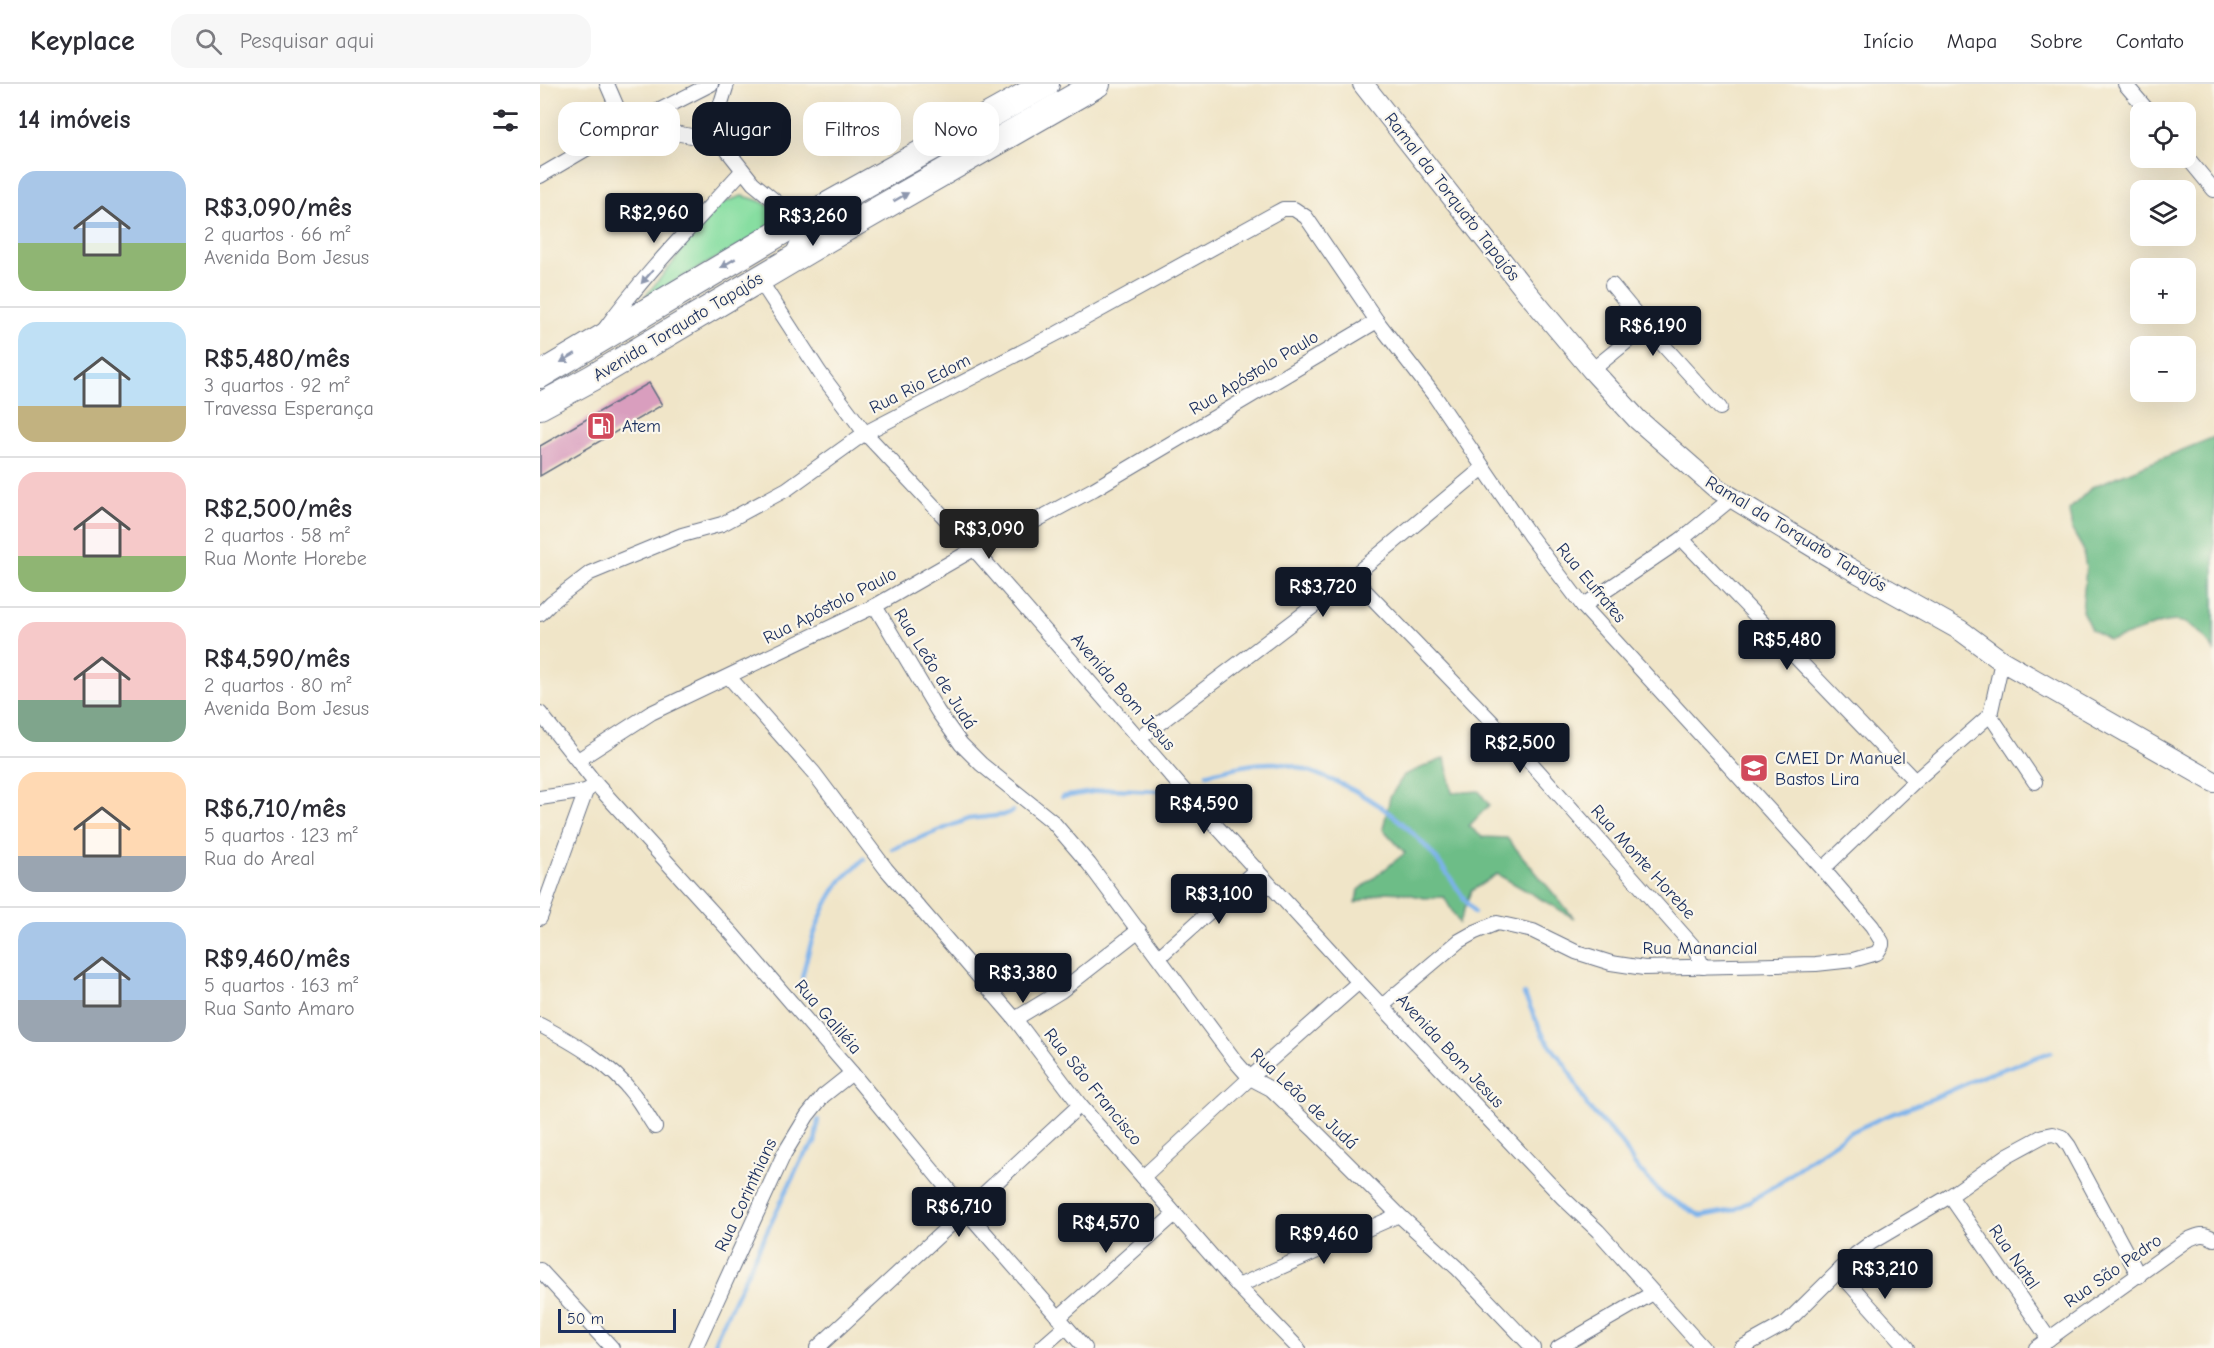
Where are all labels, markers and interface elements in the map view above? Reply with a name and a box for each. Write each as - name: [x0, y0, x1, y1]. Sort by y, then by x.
- search box: [171, 14, 591, 68]
- text: Keyplace: [30, 25, 135, 57]
- icon: search: [192, 25, 225, 58]
- text: Pesquisar aqui: [240, 28, 374, 54]
- text: Início: [1863, 29, 1914, 53]
- text: Mapa: [1947, 29, 1997, 53]
- text: Sobre: [2030, 29, 2083, 53]
- text: Contato: [2116, 29, 2184, 53]
- chip: Comprar: [558, 102, 680, 156]
- chip: Alugar: [692, 102, 791, 156]
- chip: Filtros: [803, 102, 901, 156]
- chip: Novo: [913, 102, 999, 156]
- map controls: [2130, 102, 2196, 402]
- button: locate: [2130, 102, 2196, 168]
- icon: filters: [489, 104, 522, 137]
- text: 14 imóveis: [18, 105, 130, 135]
- street label: Ramal da Torquato Tapajós: [1380, 109, 1524, 285]
- button: layers: [2130, 180, 2196, 246]
- one-way arrow: [893, 192, 910, 202]
- text: R$3,090/mês: [204, 193, 352, 223]
- pin: R$2,960: [599, 193, 709, 244]
- icon: home: [66, 195, 138, 267]
- pin: R$3,260: [758, 196, 868, 247]
- text: R$2,960: [619, 201, 689, 224]
- text: R$3,260: [778, 204, 848, 227]
- text: 2 quartos · 66 m²: [204, 223, 351, 246]
- text: Avenida Bom Jesus: [204, 246, 369, 269]
- one-way arrow: [719, 258, 736, 268]
- button: +: [2130, 258, 2196, 324]
- street label: Avenida Torquato Tapajós: [589, 268, 767, 386]
- one-way arrow: [641, 269, 654, 284]
- pin: R$6,190: [1598, 306, 1708, 357]
- text: R$6,190: [1619, 314, 1687, 337]
- street label: Rua Apóstolo Paulo: [1186, 326, 1322, 420]
- button: −: [2130, 336, 2196, 402]
- text: R$5,480/mês: [204, 344, 350, 374]
- icon: home: [66, 346, 138, 418]
- street label: Rua Rio Edom: [866, 350, 974, 418]
- one-way arrow: [560, 353, 576, 364]
- text: 3 quartos · 92 m²: [204, 374, 350, 397]
- text: Travessa Esperança: [204, 397, 374, 420]
- fuel station icon: Atem: [585, 410, 617, 442]
- place label: Atem: [622, 416, 661, 437]
- street label: Ramal da Torquato Tapajós: [1702, 471, 1890, 597]
- text: R$2,500/mês: [204, 494, 352, 524]
- icon: home: [66, 496, 138, 568]
- pin: R$3,090: [934, 509, 1044, 560]
- text: R$3,090: [954, 517, 1024, 540]
- text: 2 quartos · 58 m²: [204, 524, 350, 547]
- street label: Rua Eufrates: [1552, 539, 1630, 627]
- text: Rua Monte Horebe: [204, 547, 367, 570]
- street label: Rua Apóstolo Paulo: [760, 563, 900, 649]
- pin: R$3,720: [1268, 567, 1378, 618]
- text: R$3,720: [1289, 575, 1357, 598]
- street label: Rua Leão de Judá: [889, 605, 981, 733]
- pin: R$5,480: [1732, 620, 1842, 671]
- text: R$5,480: [1752, 628, 1822, 651]
- street label: Avenida Bom Jesus: [1066, 629, 1180, 755]
- text: R$4,590/mês: [204, 644, 350, 674]
- icon: home: [66, 646, 138, 718]
- text: 2 quartos · 80 m²: [204, 674, 351, 697]
- text: Avenida Bom Jesus: [204, 697, 369, 720]
- pin: R$2,500: [1465, 723, 1575, 774]
- text: R$2,500: [1485, 731, 1555, 754]
- place label: CMEI Dr Manuel Bastos Lira: [1775, 748, 1906, 790]
- school or university icon: CMEI Dr Manuel Bastos Lira: [1738, 752, 1770, 784]
- pin: R$4,590: [1149, 784, 1259, 835]
- text: R$4,590: [1169, 792, 1239, 815]
- text: R$6,710/mês: [204, 794, 346, 824]
- icon: home: [66, 796, 138, 868]
- street label: Rua Monte Horebe: [1586, 801, 1700, 923]
- text: 5 quartos · 123 m²: [204, 824, 358, 847]
- text: Rua do Areal: [204, 847, 315, 870]
- pin: R$3,100: [1164, 874, 1274, 925]
- text: R$3,100: [1185, 882, 1253, 905]
- street label: Rua Manancial: [1643, 938, 1757, 959]
- text: R$9,460/mês: [204, 944, 350, 974]
- icon: home: [66, 946, 138, 1018]
- pin: R$3,380: [968, 953, 1078, 1004]
- text: R$3,380: [989, 961, 1057, 984]
- text: 5 quartos · 163 m²: [204, 974, 358, 997]
- street label: Rua Galiléia: [790, 975, 866, 1059]
- street label: Avenida Bom Jesus: [1392, 990, 1508, 1112]
- text: Rua Santo Amaro: [204, 997, 355, 1020]
- street label: Rua São Francisco: [1039, 1024, 1147, 1150]
- street label: Rua Leão de Judá: [1246, 1044, 1362, 1154]
- street label: Rua Corinthians: [711, 1135, 781, 1255]
- pin: R$6,710: [904, 1187, 1014, 1238]
- text: R$6,710: [926, 1195, 992, 1218]
- pin: R$4,570: [1051, 1203, 1161, 1254]
- text: R$4,570: [1072, 1211, 1140, 1234]
- pin: R$9,460: [1269, 1214, 1379, 1265]
- street label: Rua Natal: [1984, 1221, 2044, 1293]
- text: R$9,460: [1289, 1222, 1359, 1245]
- street label: Rua São Pedro: [2060, 1230, 2166, 1312]
- pin: R$3,210: [1830, 1249, 1940, 1300]
- text: R$3,210: [1852, 1257, 1918, 1280]
- scale bar: [558, 1306, 676, 1334]
- text: 50 m: [567, 1310, 604, 1328]

